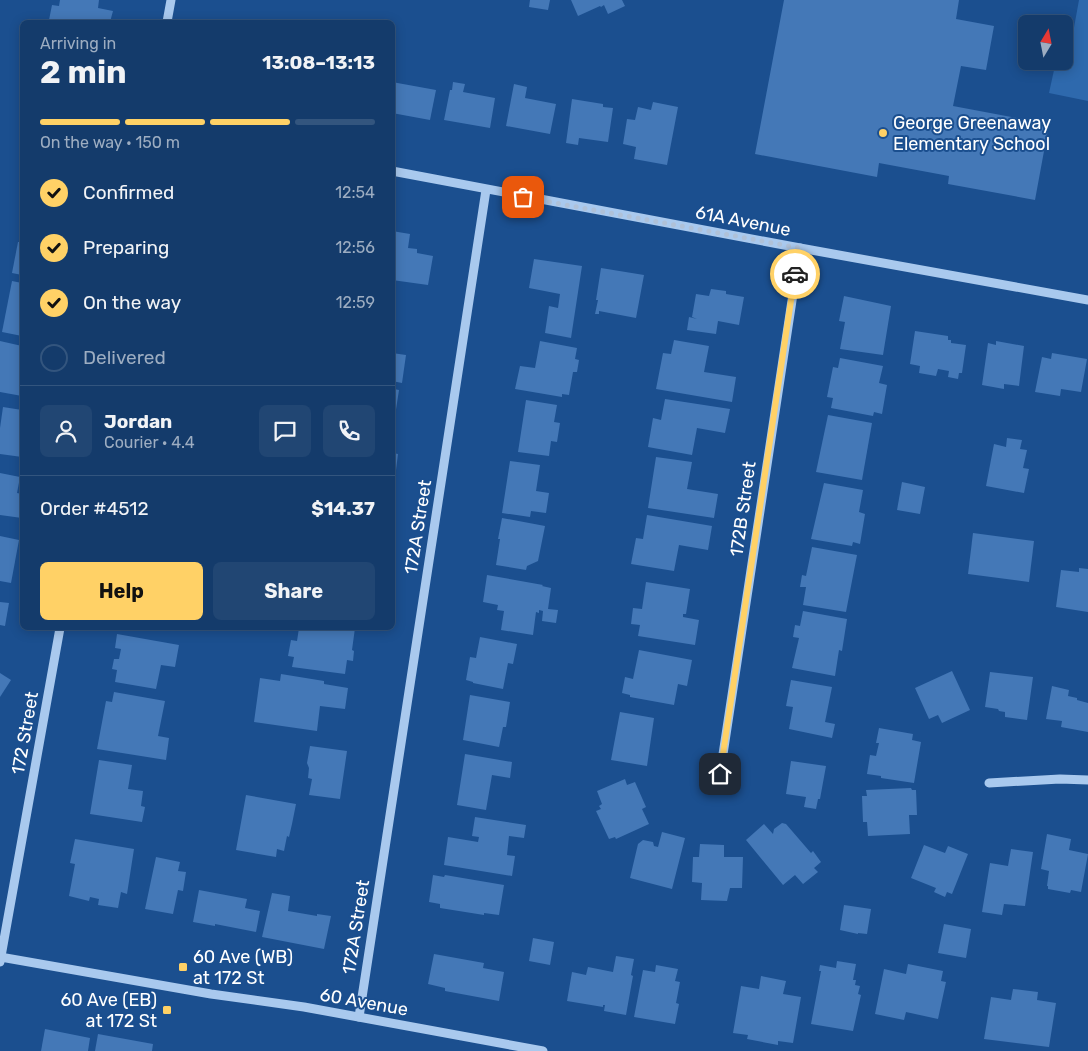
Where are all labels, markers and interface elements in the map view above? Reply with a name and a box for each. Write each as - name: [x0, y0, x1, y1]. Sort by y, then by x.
- north arrow: [1018, 15, 1072, 70]
- map controls: [1018, 15, 1073, 70]
- text: Arriving in: [40, 34, 116, 53]
- text: 13:08–13:13: [262, 51, 375, 74]
- text: 2 min: [40, 53, 127, 91]
- place label: George Greenaway Elementary School: [893, 112, 1051, 155]
- marker: George Greenaway Elementary School: [877, 127, 889, 139]
- text: On the way · 150 m: [40, 133, 180, 152]
- pin: [502, 176, 544, 218]
- icon: check: [40, 179, 68, 207]
- text: Confirmed: [83, 181, 174, 204]
- text: 12:54: [335, 183, 375, 202]
- icon: bag: [509, 183, 537, 211]
- street label: 61A Avenue: [693, 201, 793, 241]
- icon: check: [40, 234, 68, 262]
- text: Preparing: [83, 236, 169, 259]
- text: 12:56: [336, 238, 375, 257]
- courier: [770, 249, 820, 299]
- icon: car: [781, 260, 809, 288]
- icon: check: [40, 289, 68, 317]
- text: On the way: [83, 291, 181, 314]
- text: 12:59: [336, 293, 375, 312]
- text: Delivered: [83, 346, 166, 369]
- button: person: [40, 405, 92, 457]
- button: chat: [259, 405, 311, 457]
- button: phone: [323, 405, 375, 457]
- text: Jordan: [104, 410, 172, 433]
- text: Courier · 4.4: [104, 433, 195, 452]
- street label: 172B Street: [725, 460, 761, 558]
- street label: 172A Street: [400, 478, 436, 576]
- text: Order #4512: [40, 497, 149, 520]
- text: $14.37: [311, 497, 375, 520]
- button: Help: [40, 562, 203, 620]
- button: Share: [213, 562, 375, 620]
- street label: 172 Street: [7, 690, 43, 776]
- pin: [699, 753, 741, 795]
- icon: home: [706, 760, 734, 788]
- street label: 172A Street: [338, 878, 374, 976]
- place label: 60 Ave (WB) at 172 St: [193, 946, 293, 989]
- marker: 60 Ave (WB) at 172 St: [177, 961, 189, 973]
- street label: 60 Avenue: [318, 983, 410, 1021]
- place label: 60 Ave (EB) at 172 St: [61, 989, 157, 1032]
- marker: 60 Ave (EB) at 172 St: [161, 1004, 173, 1016]

